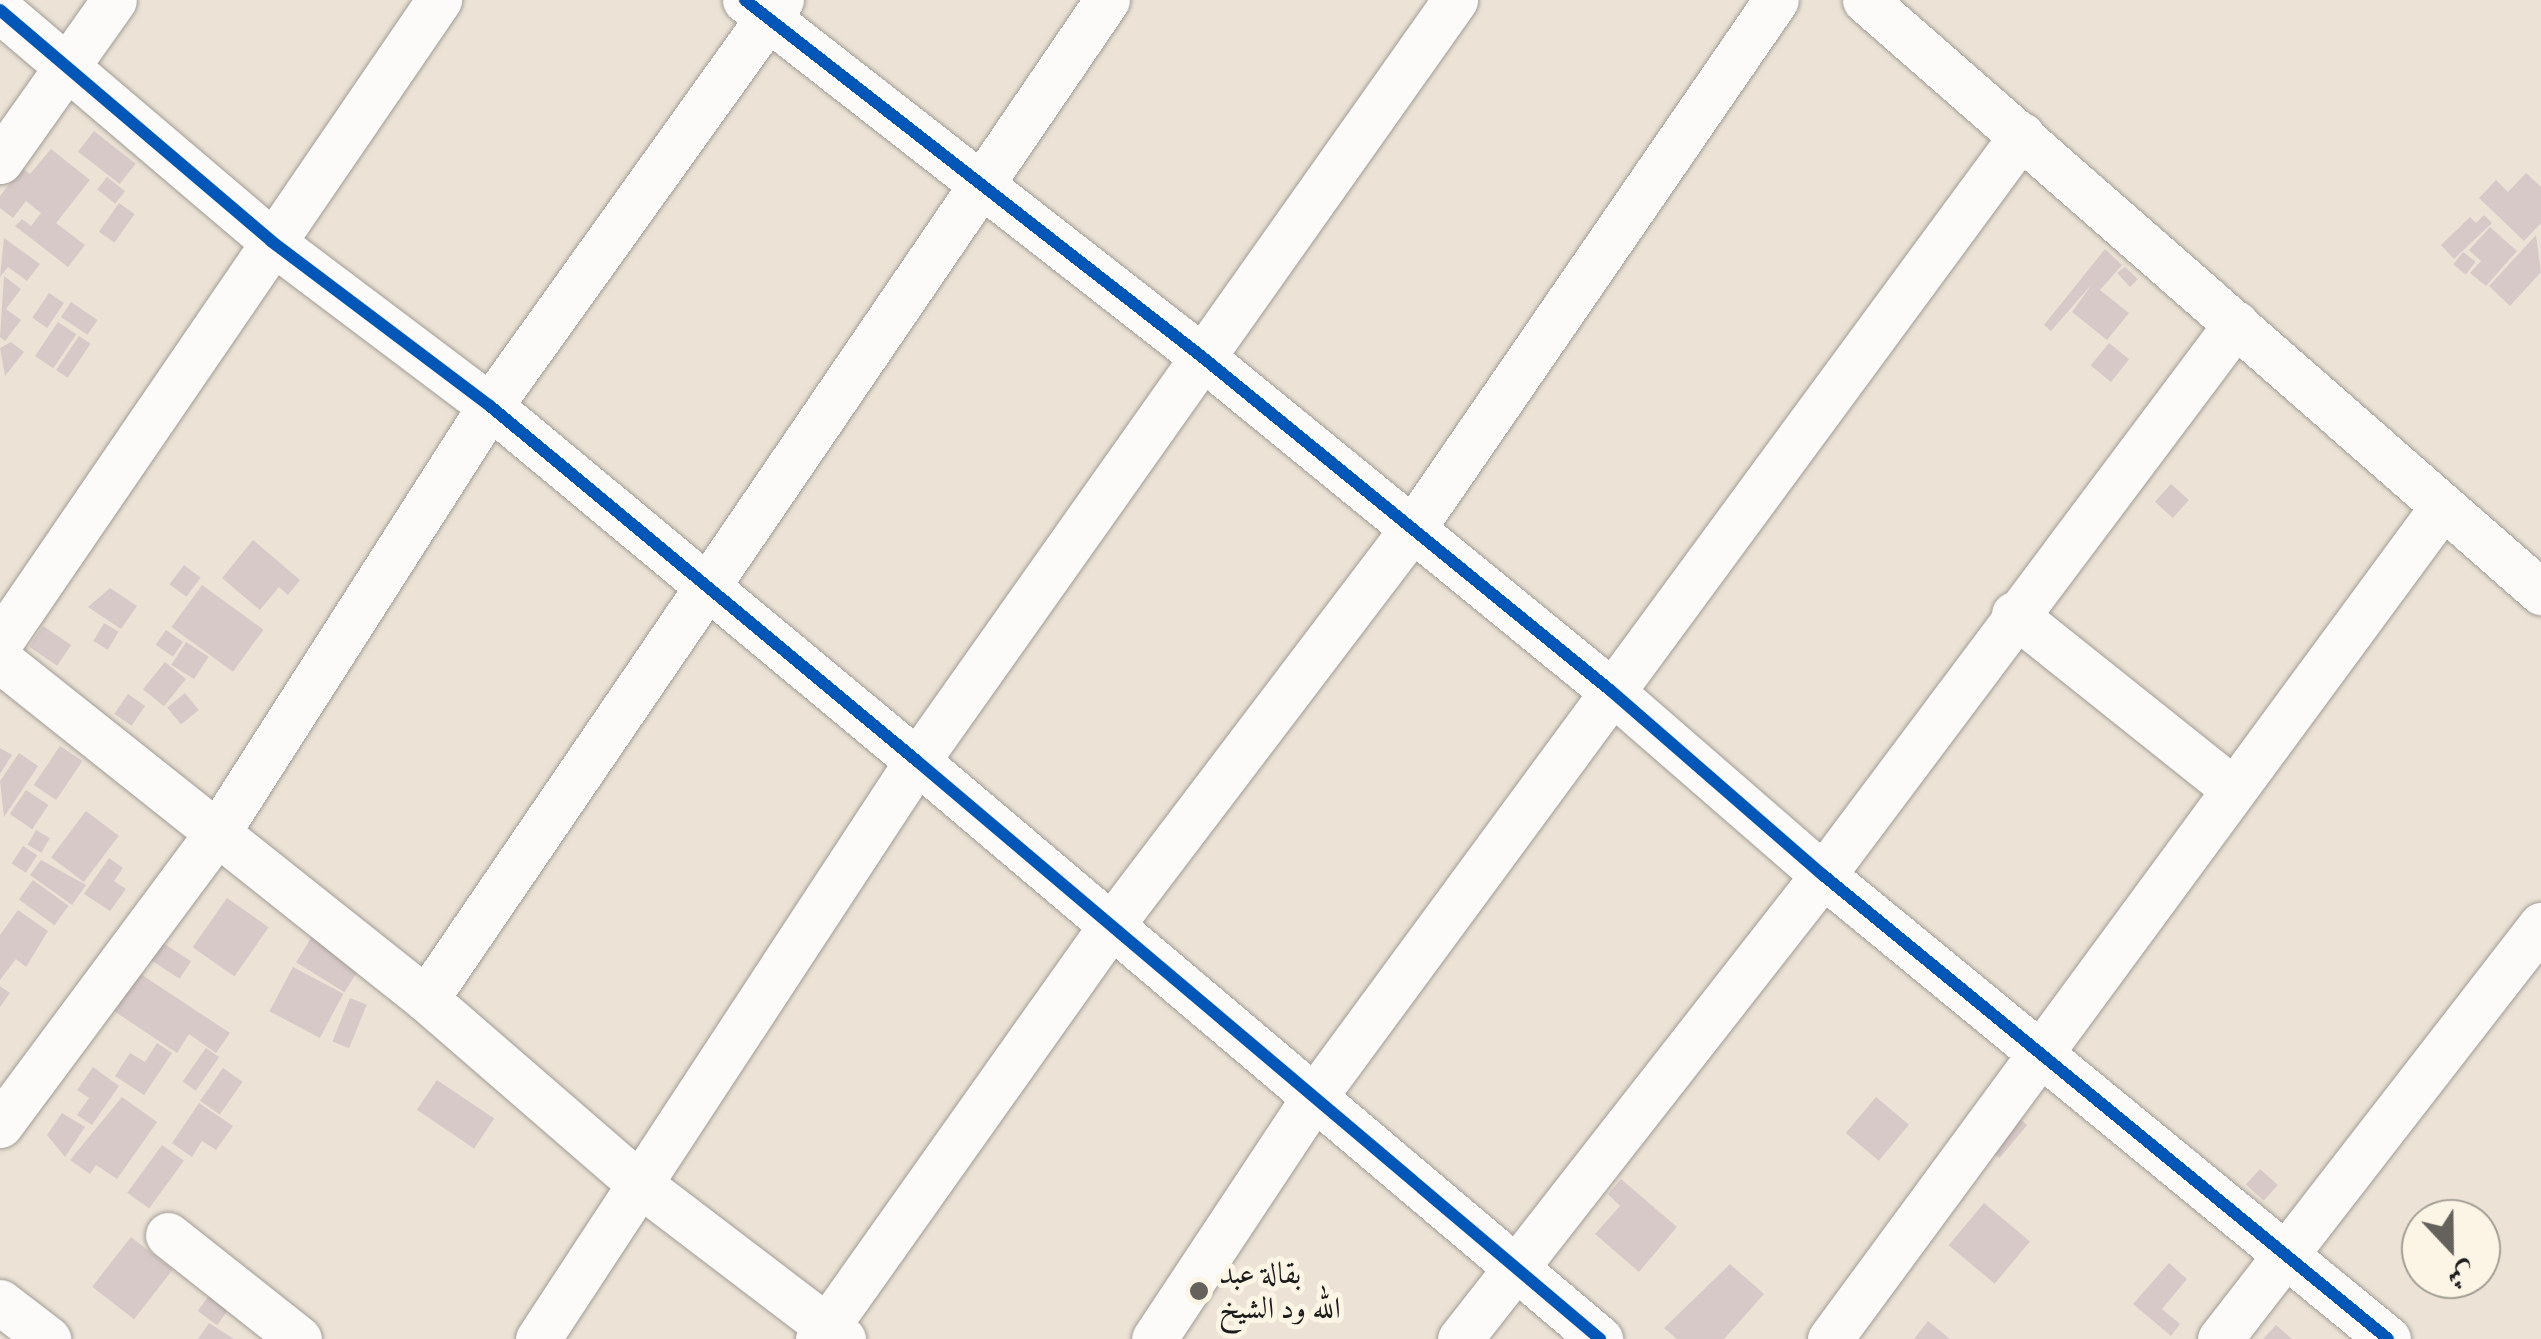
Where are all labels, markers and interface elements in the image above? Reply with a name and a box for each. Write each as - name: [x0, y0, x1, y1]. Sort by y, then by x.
- north arrow: [2401, 1199, 2501, 1299]
- text: ش: [2442, 1254, 2481, 1297]
- place label: بقالة عبد الله ود الشيخ: [1219, 1256, 1341, 1326]
- marker: بقالة عبد الله ود الشيخ: [1188, 1280, 1210, 1302]

